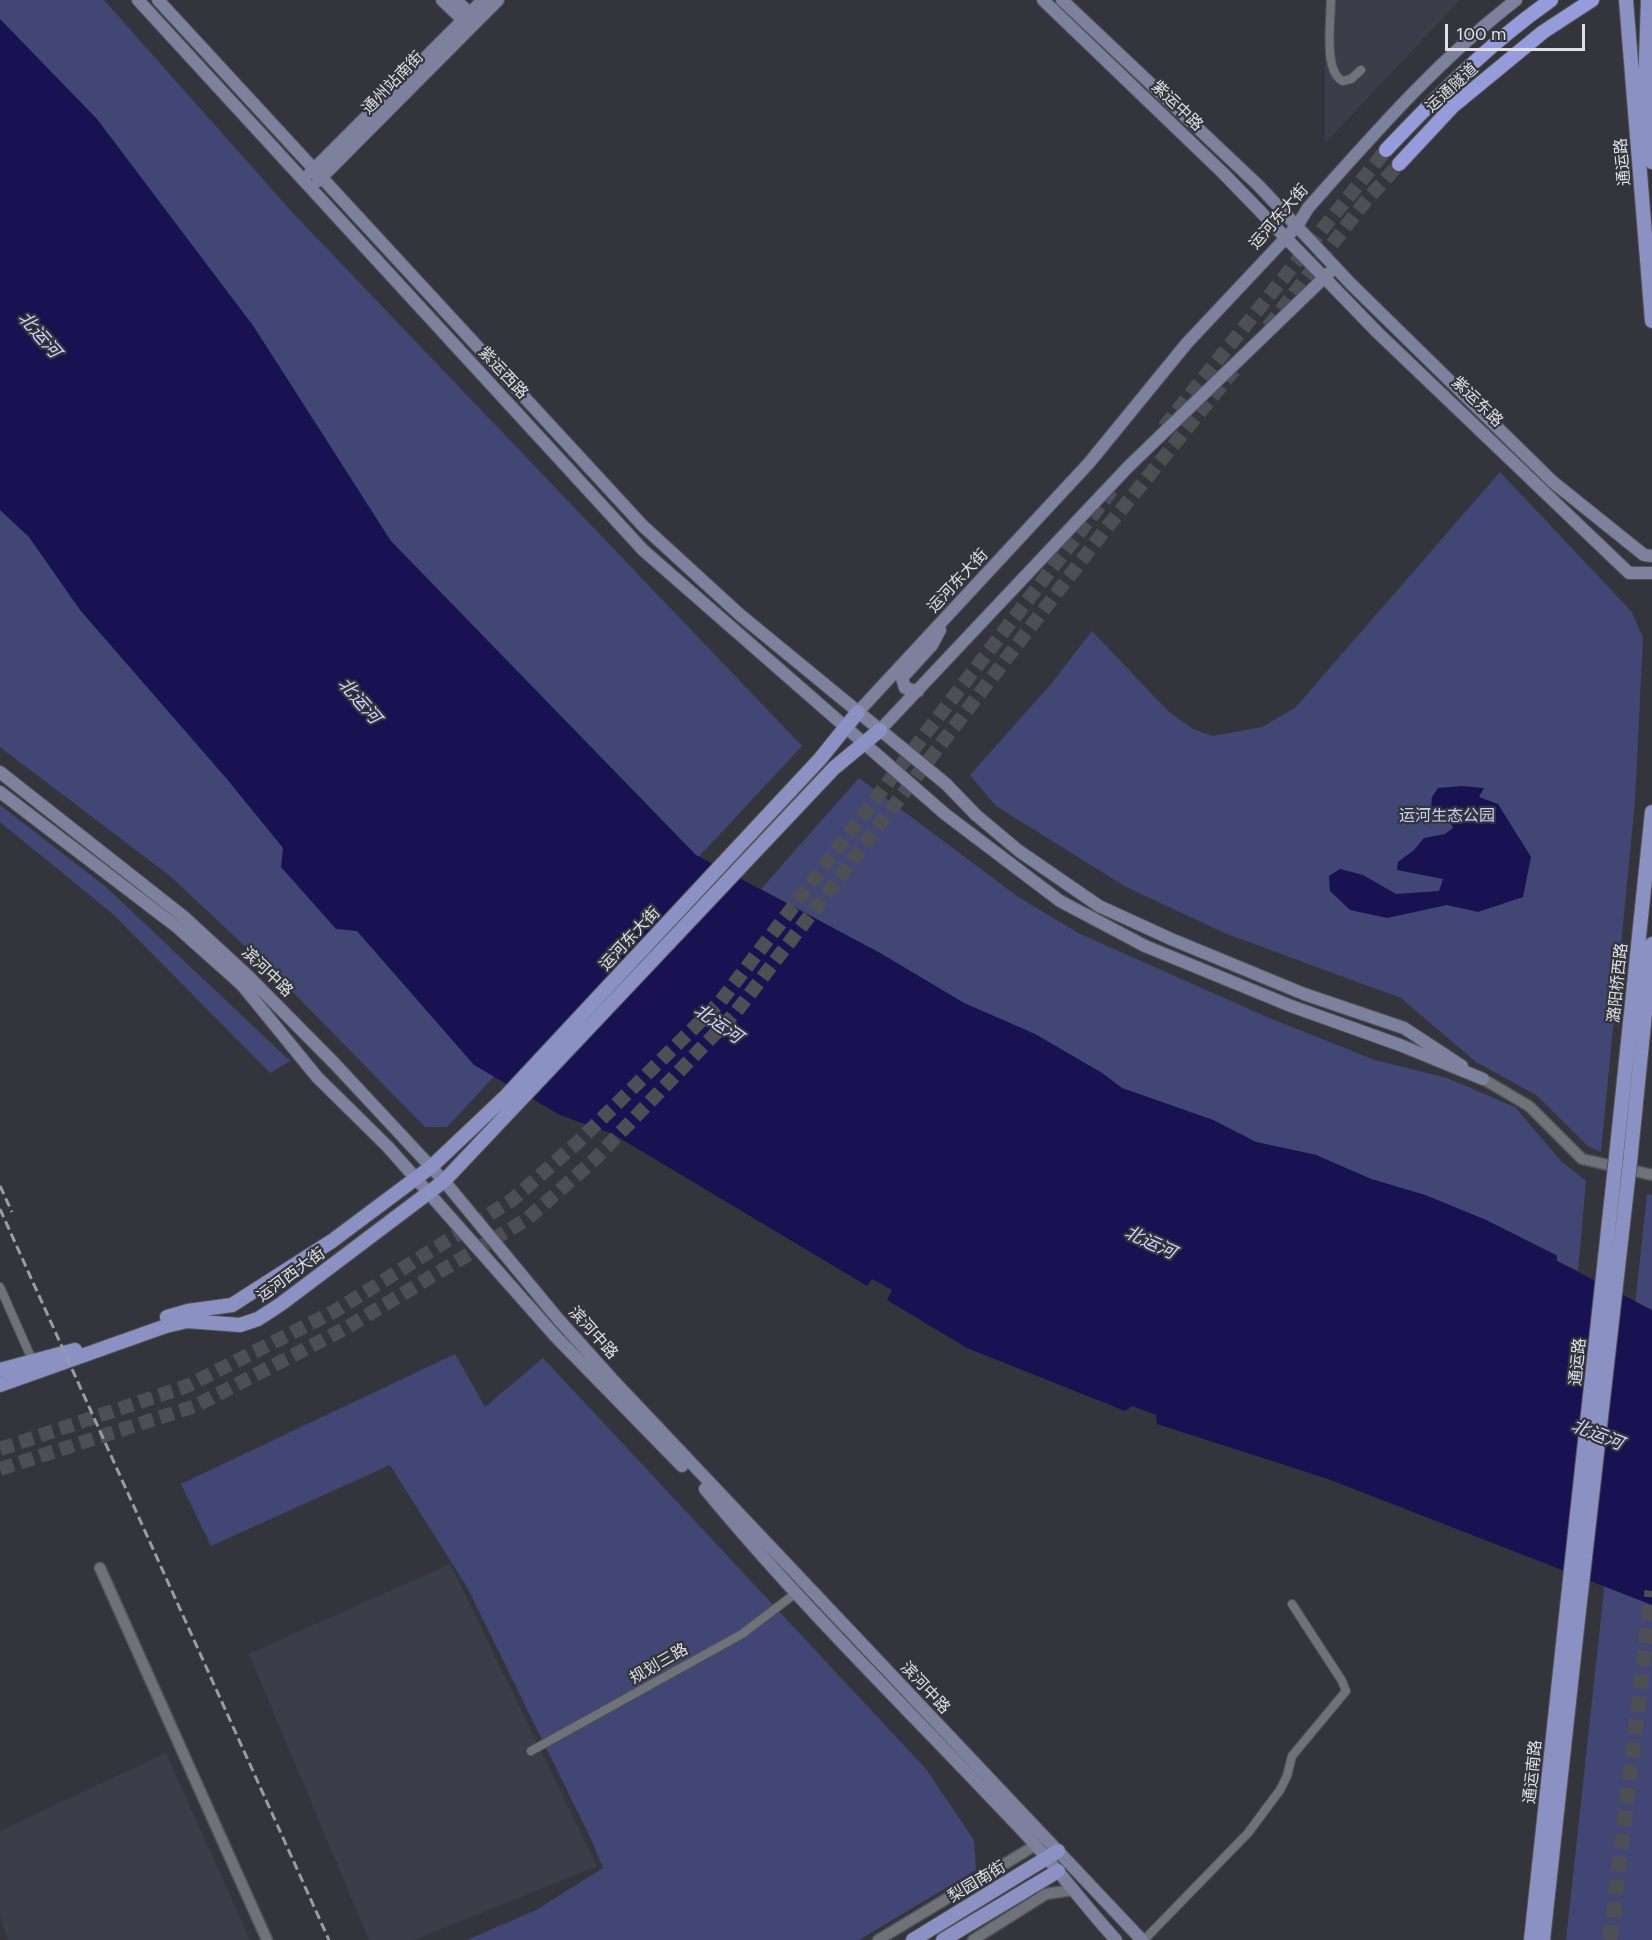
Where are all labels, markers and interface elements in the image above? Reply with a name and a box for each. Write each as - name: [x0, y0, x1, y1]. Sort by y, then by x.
- scale bar: [1448, 12, 1588, 50]
- text: 100 m: [1456, 23, 1506, 45]
- street label: 通州站南街: [358, 48, 428, 118]
- street label: 运通隧道: [1422, 59, 1482, 117]
- street label: 紫运中路: [1147, 77, 1207, 135]
- street label: 通运路: [1611, 137, 1635, 187]
- street label: 运河东大街: [1246, 181, 1312, 253]
- water label: 北运河: [13, 308, 65, 362]
- street label: 紫运西路: [474, 343, 532, 403]
- street label: 紫运东路: [1447, 373, 1507, 431]
- street label: 运河东大街: [924, 545, 992, 617]
- water label: 北运河: [333, 674, 385, 728]
- park label: 运河生态公园: [1399, 806, 1495, 826]
- street label: 运河东大街: [596, 903, 664, 975]
- street label: 潞阳桥西路: [1604, 942, 1632, 1024]
- street label: 滨河中路: [237, 943, 297, 1001]
- water label: 北运河: [690, 1000, 746, 1048]
- water label: 北运河: [1121, 1222, 1179, 1264]
- street label: 运河西大街: [253, 1244, 329, 1306]
- street label: 滨河中路: [564, 1303, 622, 1363]
- street label: 通运路: [1566, 1337, 1590, 1387]
- water label: 北运河: [1568, 1415, 1626, 1455]
- street label: 规划三路: [626, 1640, 692, 1688]
- street label: 滨河中路: [896, 1658, 954, 1718]
- street label: 通运南路: [1520, 1739, 1546, 1805]
- street label: 梨园南街: [945, 1857, 1009, 1907]

